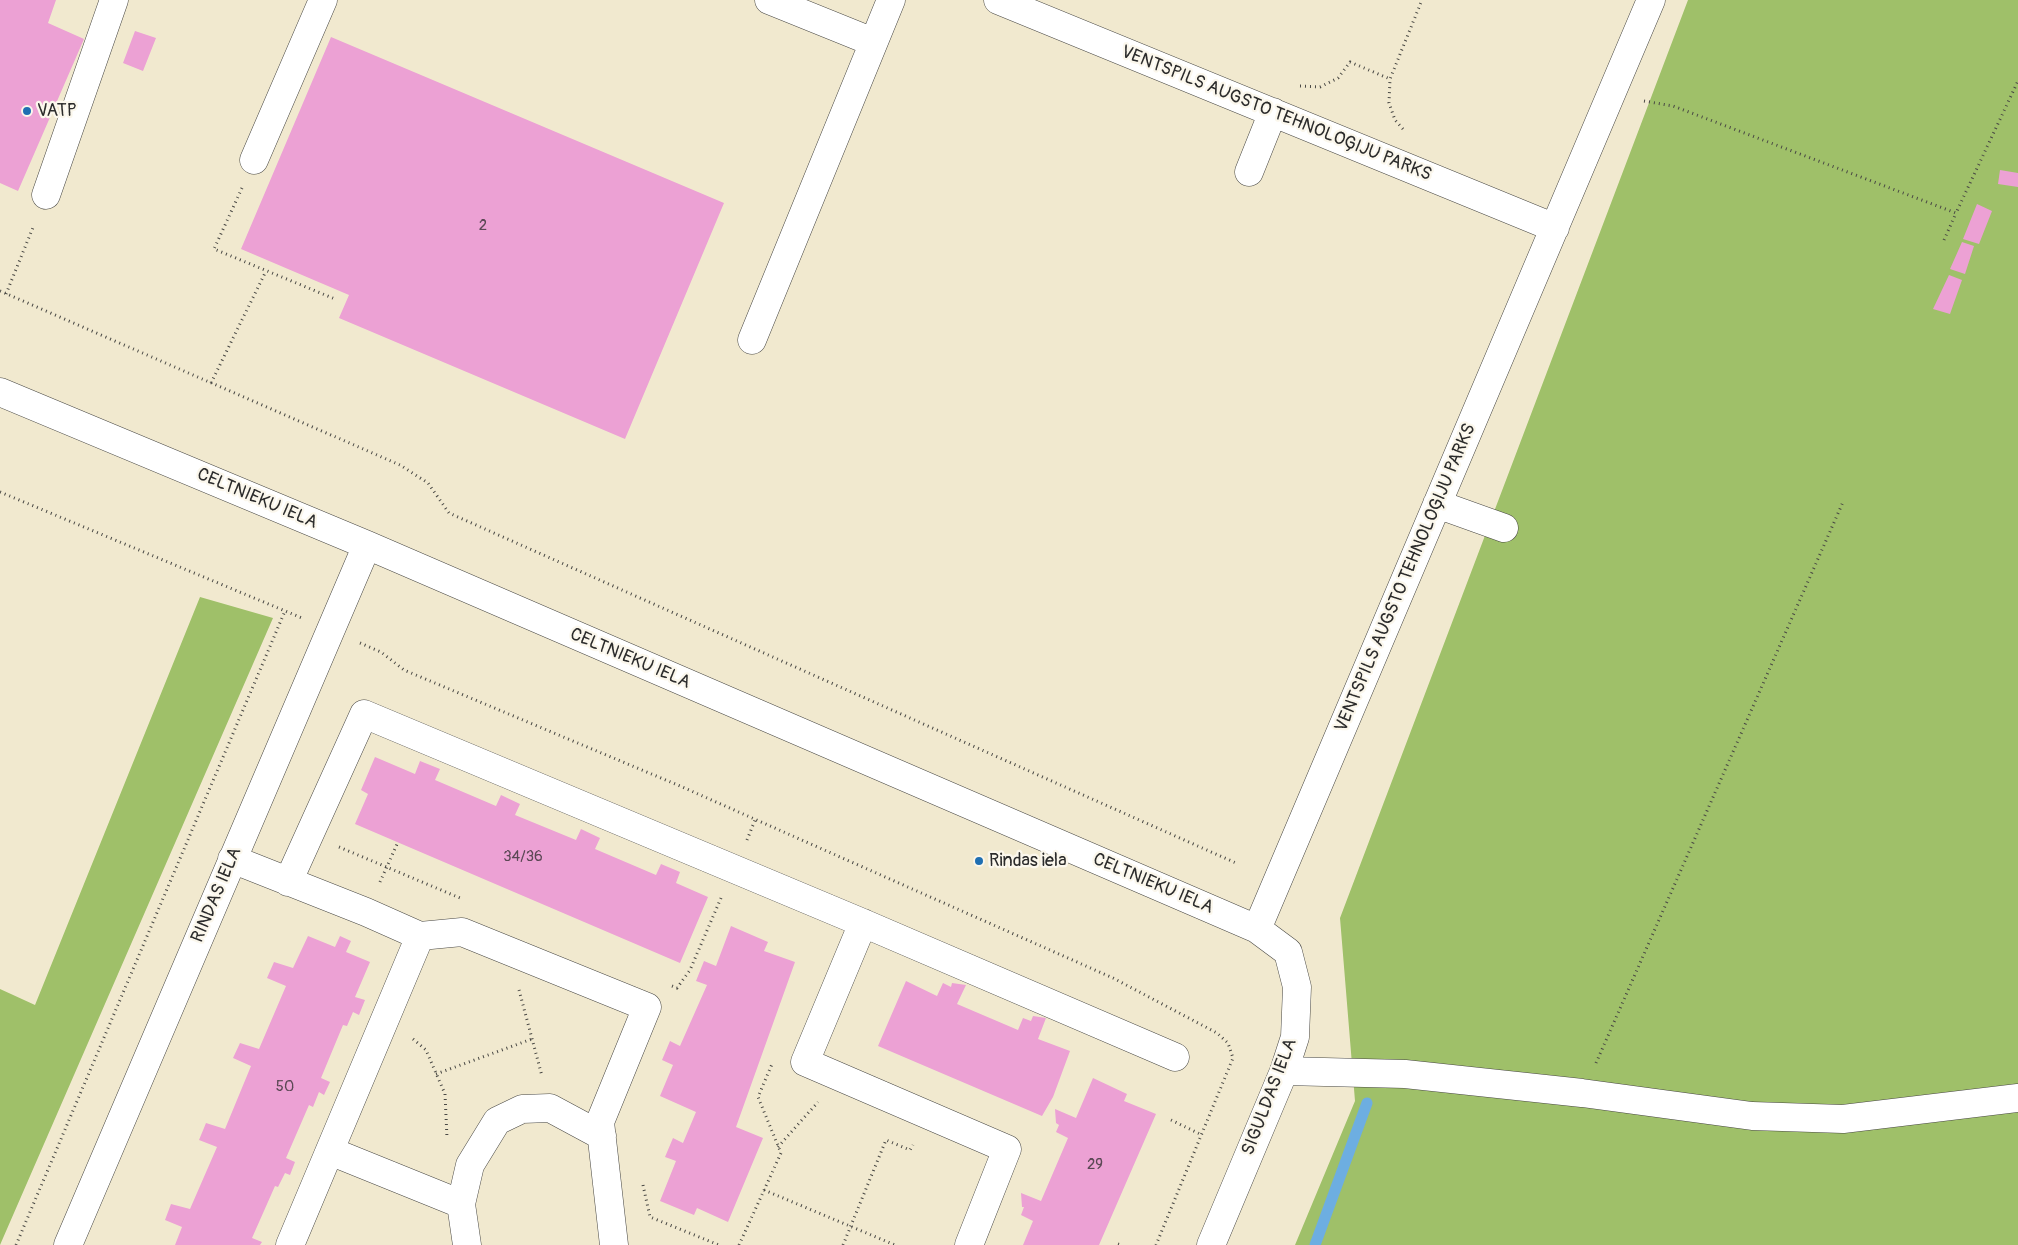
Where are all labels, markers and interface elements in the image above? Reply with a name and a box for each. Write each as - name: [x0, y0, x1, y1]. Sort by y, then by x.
- street label: VENTSPILS AUGSTO TEHNOLOĢIJU PARKS: [1118, 42, 1434, 186]
- place label: VATP: [37, 100, 77, 122]
- marker: VATP: [21, 105, 33, 117]
- house number: 2: [479, 217, 487, 235]
- street label: VENTSPILS AUGSTO TEHNOLOĢIJU PARKS: [1331, 421, 1481, 735]
- street label: CELTNIEKU IELA: [194, 464, 320, 534]
- street label: CELTNIEKU IELA: [567, 624, 693, 694]
- street label: RINDAS IELA: [187, 844, 247, 946]
- house number: 34/36: [503, 848, 543, 866]
- street label: CELTNIEKU IELA: [1090, 849, 1216, 919]
- place label: Rindas iela: [989, 850, 1067, 872]
- marker: Rindas iela: [973, 855, 985, 867]
- street label: SIGULDAS IELA: [1238, 1036, 1302, 1158]
- house number: 50: [276, 1078, 294, 1096]
- house number: 29: [1087, 1156, 1103, 1174]

